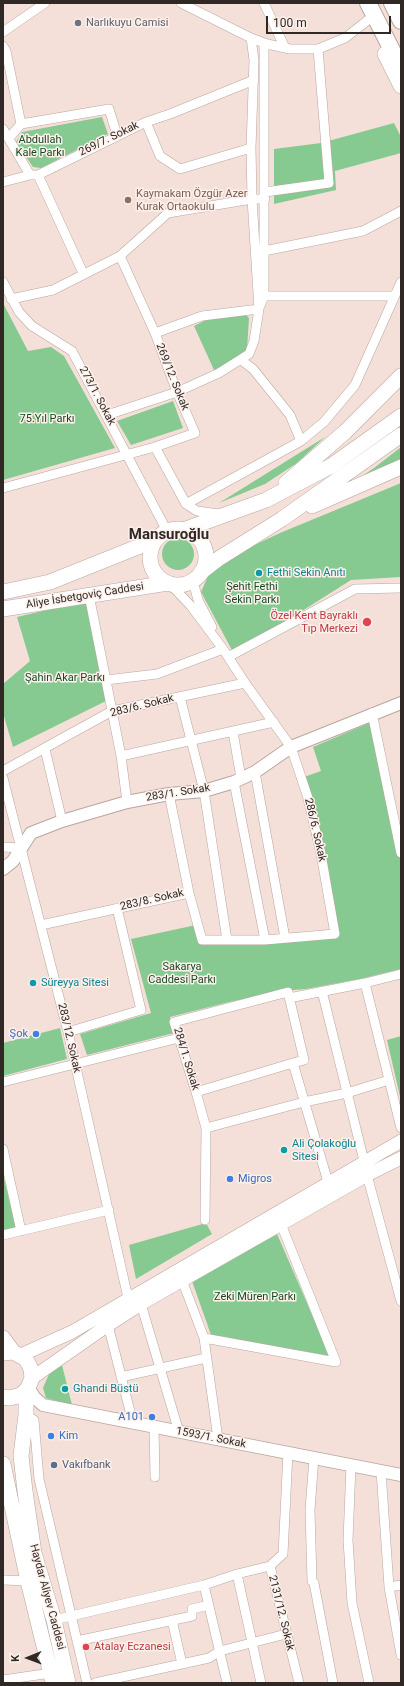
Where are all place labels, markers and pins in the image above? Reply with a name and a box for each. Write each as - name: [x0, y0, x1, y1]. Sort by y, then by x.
- place label: Narlıkuyu Camisi: [86, 16, 168, 30]
- marker: Narlıkuyu Camisi: [73, 18, 83, 28]
- place label: Kaymakam Özgür Azer Kurak Ortaokulu: [136, 187, 247, 213]
- marker: Kaymakam Özgür Azer Kurak Ortaokulu: [123, 195, 133, 205]
- place label: Fethi Sekin Anıtı: [267, 566, 346, 580]
- marker: Fethi Sekin Anıtı: [254, 568, 264, 578]
- place label: Özel Kent Bayraklı Tıp Merkezi: [270, 609, 358, 635]
- marker: Özel Kent Bayraklı Tıp Merkezi: [361, 616, 373, 628]
- place label: Süreyya Sitesi: [41, 976, 109, 990]
- marker: Süreyya Sitesi: [28, 978, 38, 988]
- place label: Şok: [10, 1027, 28, 1041]
- marker: Şok: [31, 1029, 41, 1039]
- place label: Ali Çolakoğlu Sitesi: [292, 1137, 356, 1163]
- marker: Ali Çolakoğlu Sitesi: [279, 1145, 289, 1155]
- place label: Migros: [238, 1172, 272, 1186]
- marker: Migros: [225, 1174, 235, 1184]
- place label: Ghandi Büstü: [73, 1382, 138, 1396]
- marker: Ghandi Büstü: [60, 1384, 70, 1394]
- place label: A101: [118, 1410, 144, 1424]
- marker: A101: [147, 1412, 157, 1422]
- place label: Kim: [59, 1429, 78, 1443]
- marker: Kim: [46, 1431, 56, 1441]
- place label: Vakıfbank: [62, 1458, 111, 1472]
- marker: Vakıfbank: [49, 1460, 59, 1470]
- place label: Atalay Eczanesi: [94, 1640, 171, 1654]
- marker: Atalay Eczanesi: [81, 1642, 91, 1652]

